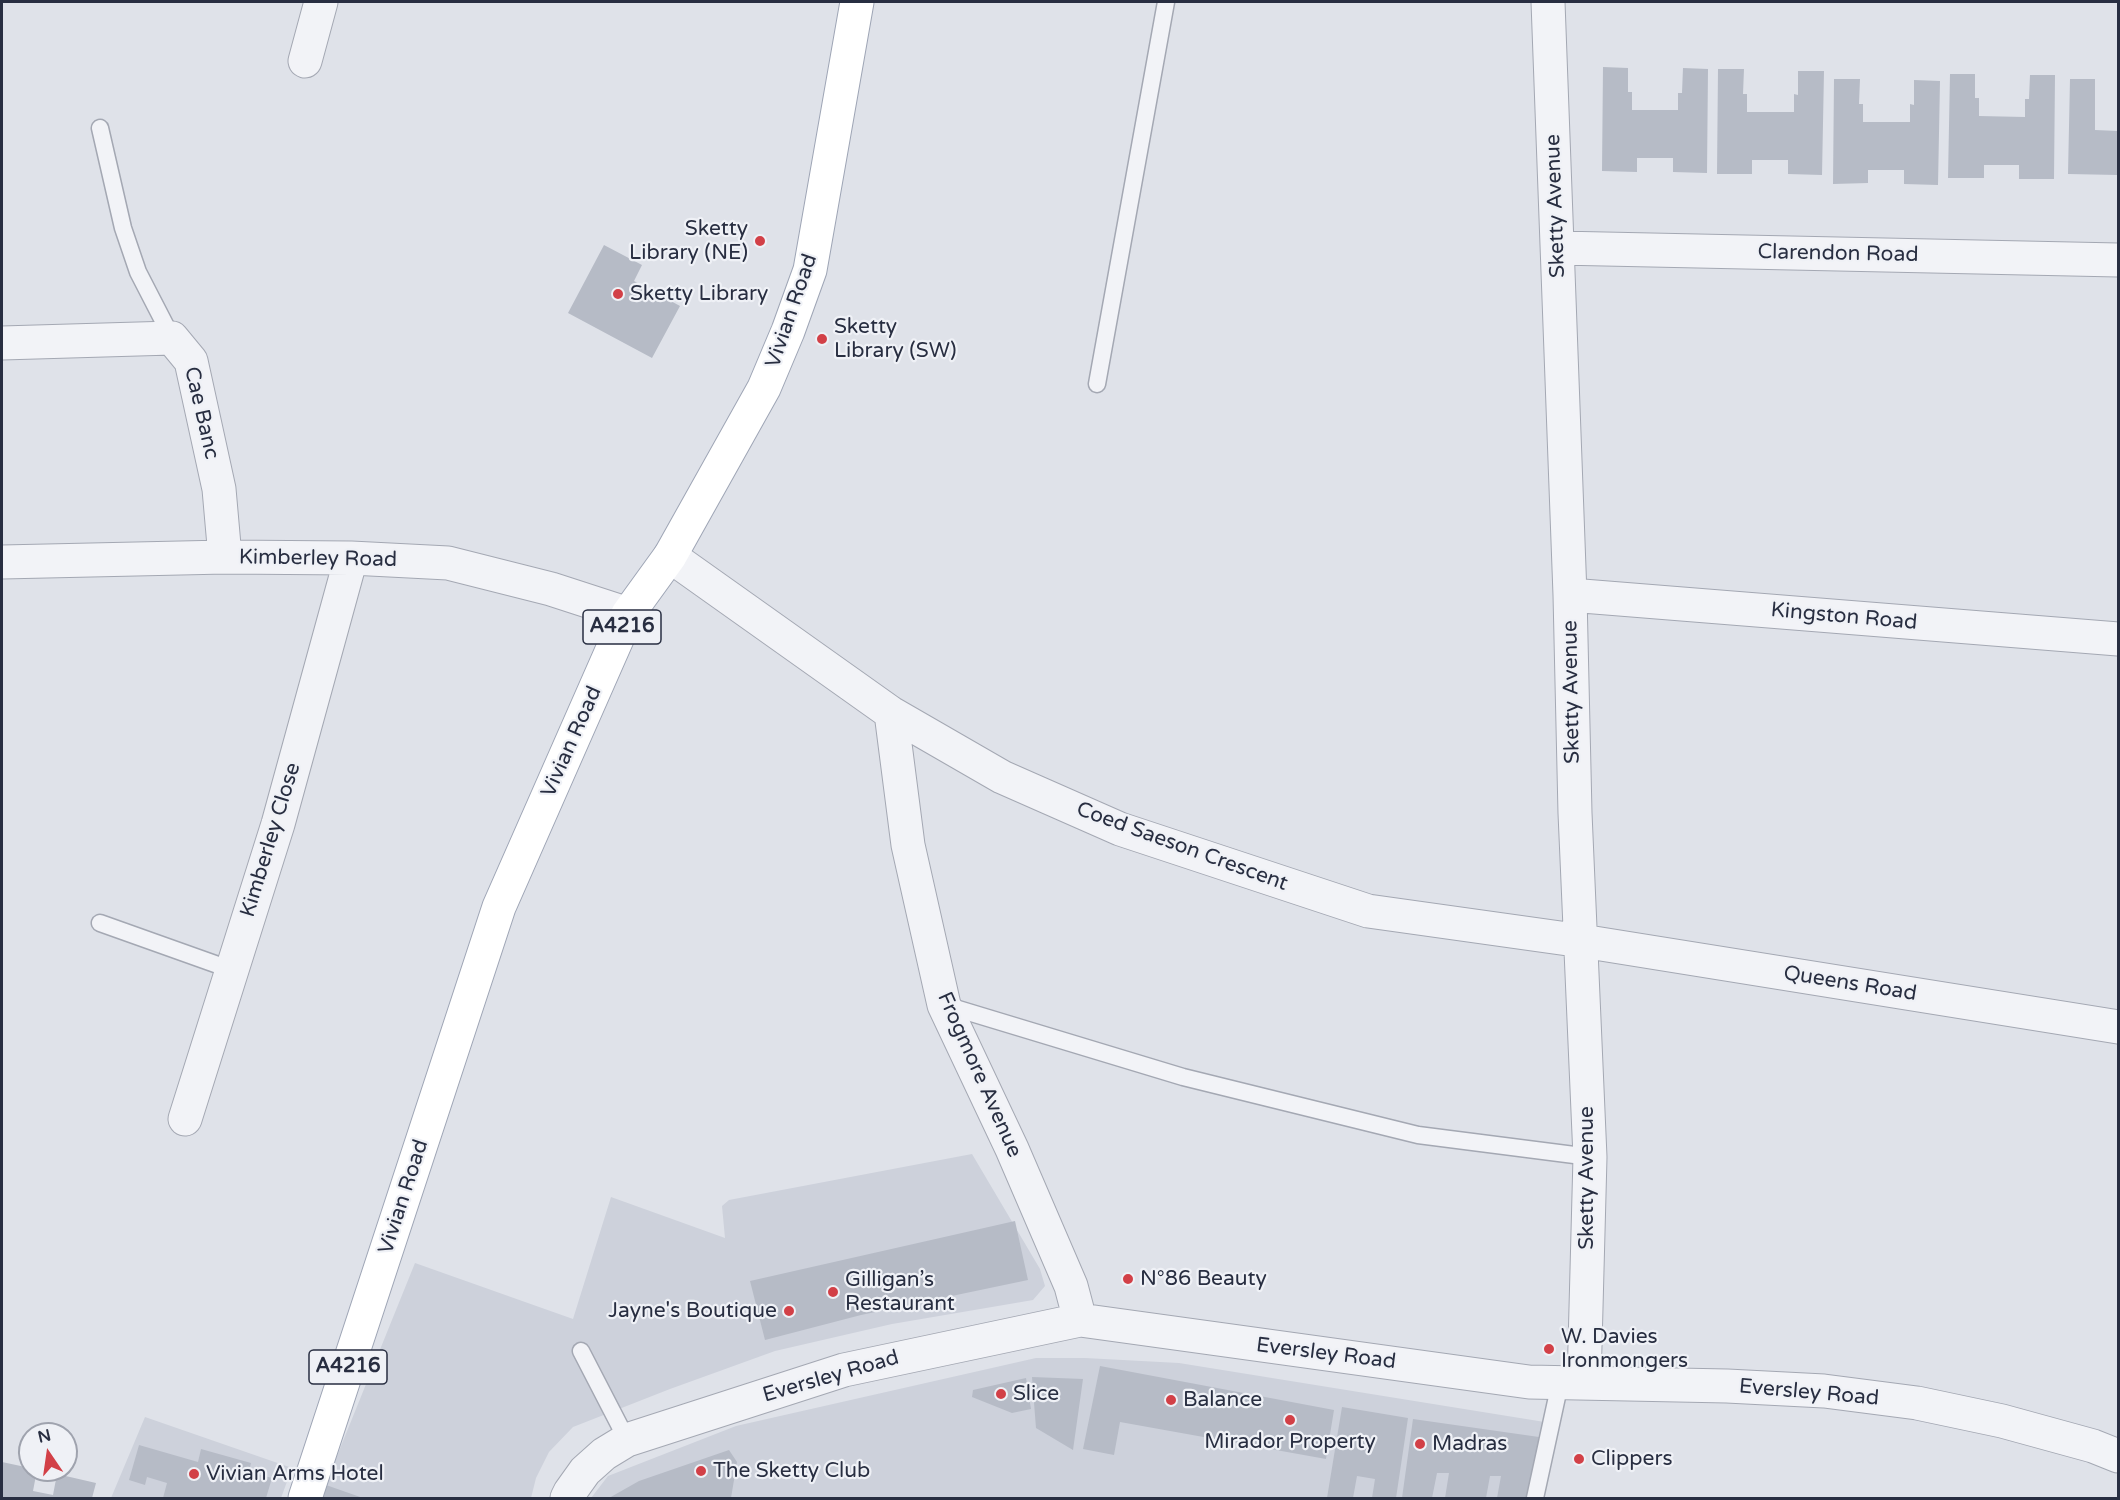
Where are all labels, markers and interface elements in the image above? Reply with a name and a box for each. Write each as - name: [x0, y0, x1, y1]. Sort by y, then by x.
- street label: Sketty Avenue: [1541, 134, 1571, 278]
- place label: Sketty Library (NE): [629, 216, 748, 266]
- marker: Sketty Library (NE): [753, 234, 767, 248]
- street label: Clarendon Road: [1757, 240, 1919, 268]
- street label: Vivian Road: [761, 251, 823, 371]
- place label: Sketty Library: [630, 281, 768, 307]
- marker: Sketty Library: [611, 287, 625, 301]
- place label: Sketty Library (SW): [834, 314, 956, 364]
- marker: Sketty Library (SW): [815, 332, 829, 346]
- street label: Cae Banc: [178, 364, 224, 462]
- street label: Kimberley Road: [239, 545, 397, 573]
- street label: Kingston Road: [1770, 598, 1918, 636]
- road number: A4216: [583, 610, 661, 644]
- street label: Sketty Avenue: [1558, 620, 1586, 764]
- street label: Vivian Road: [536, 683, 608, 801]
- street label: Kimberley Close: [236, 760, 306, 920]
- street label: Coed Saeson Crescent: [1073, 797, 1291, 897]
- street label: Queens Road: [1782, 961, 1918, 1007]
- street label: Frogmore Avenue: [931, 988, 1027, 1162]
- street label: Sketty Avenue: [1574, 1106, 1600, 1250]
- street label: Vivian Road: [374, 1137, 434, 1257]
- place label: N°86 Beauty: [1140, 1266, 1267, 1292]
- place label: Gilligan’s Restaurant: [845, 1267, 955, 1317]
- marker: N°86 Beauty: [1121, 1272, 1135, 1286]
- marker: Gilligan’s Restaurant: [826, 1285, 840, 1299]
- place label: Jayne's Boutique: [608, 1298, 777, 1324]
- marker: Jayne's Boutique: [782, 1304, 796, 1318]
- place label: W. Davies Ironmongers: [1561, 1324, 1688, 1374]
- street label: Eversley Road: [1255, 1333, 1397, 1375]
- marker: W. Davies Ironmongers: [1542, 1342, 1556, 1356]
- street label: Eversley Road: [760, 1346, 902, 1408]
- road number: A4216: [309, 1350, 387, 1384]
- street label: Eversley Road: [1738, 1374, 1880, 1412]
- place label: Slice: [1013, 1381, 1059, 1407]
- marker: Slice: [994, 1387, 1008, 1401]
- place label: Balance: [1183, 1387, 1262, 1413]
- marker: Balance: [1164, 1393, 1178, 1407]
- marker: Mirador Property: [1283, 1413, 1297, 1427]
- north arrow: [18, 1422, 78, 1482]
- text: N: [36, 1425, 53, 1448]
- place label: Mirador Property: [1204, 1429, 1376, 1455]
- place label: Madras: [1432, 1431, 1507, 1457]
- marker: Madras: [1413, 1437, 1427, 1451]
- place label: Clippers: [1591, 1446, 1673, 1472]
- marker: Clippers: [1572, 1452, 1586, 1466]
- place label: The Sketty Club: [713, 1458, 870, 1484]
- place label: Vivian Arms Hotel: [206, 1461, 384, 1487]
- marker: The Sketty Club: [694, 1464, 708, 1478]
- marker: Vivian Arms Hotel: [187, 1467, 201, 1481]

